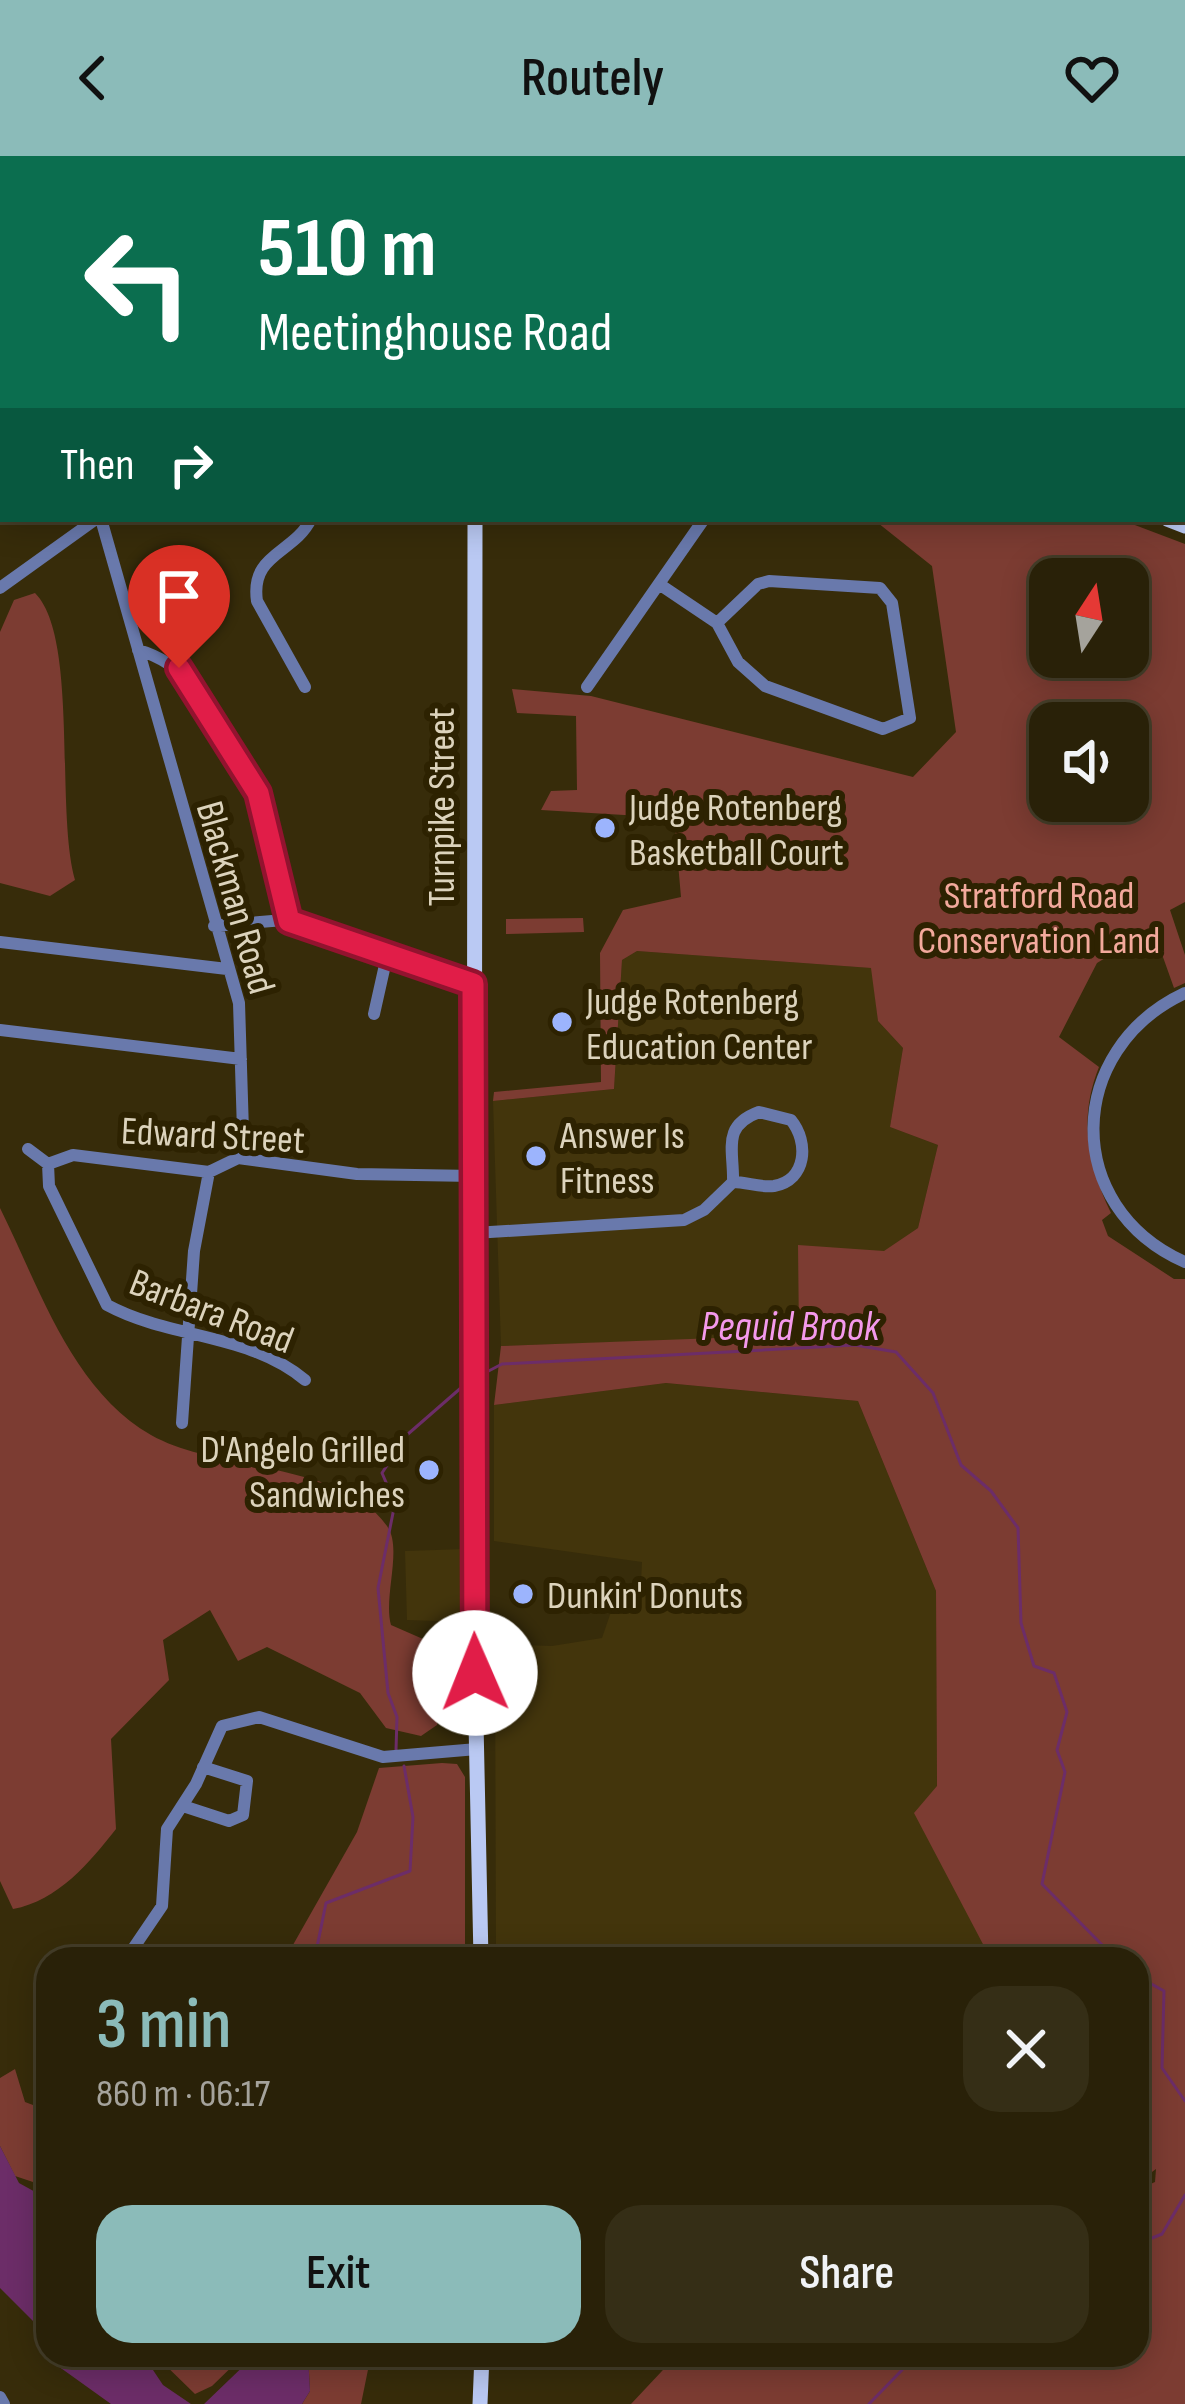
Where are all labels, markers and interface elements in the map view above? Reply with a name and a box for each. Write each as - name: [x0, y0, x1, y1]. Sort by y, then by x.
- icon: back: [60, 45, 126, 111]
- icon: heart: [1059, 45, 1125, 111]
- text: Routely: [521, 46, 664, 111]
- text: 510 m: [258, 199, 437, 300]
- icon: left: [60, 204, 216, 360]
- text: Meetinghouse Road: [258, 301, 612, 366]
- icon: right: [158, 432, 224, 498]
- text: Then: [60, 438, 134, 493]
- pin: [128, 545, 230, 668]
- north arrow: [1029, 558, 1149, 678]
- map controls: [1029, 558, 1149, 822]
- icon: arrive: [146, 563, 212, 629]
- button: sound: [1029, 702, 1149, 822]
- street label: Turnpike Street: [419, 707, 466, 907]
- place label: Judge Rotenberg Basketball Court: [628, 785, 844, 877]
- street label: Blackman Road: [185, 796, 284, 999]
- marker: Judge Rotenberg Basketball Court: [592, 815, 618, 841]
- park label: Stratford Road Conservation Land: [918, 873, 1160, 965]
- place label: Judge Rotenberg Education Center: [585, 979, 812, 1071]
- marker: Judge Rotenberg Education Center: [549, 1009, 575, 1035]
- street label: Edward Street: [120, 1108, 306, 1165]
- place label: Answer Is Fitness: [559, 1113, 685, 1205]
- marker: Answer Is Fitness: [523, 1143, 549, 1169]
- street label: Barbara Road: [123, 1260, 300, 1365]
- water label: Pequid Brook: [701, 1302, 881, 1353]
- place label: D'Angelo Grilled Sandwiches: [200, 1427, 405, 1519]
- marker: D'Angelo Grilled Sandwiches: [416, 1457, 442, 1483]
- place label: Dunkin' Donuts: [547, 1573, 743, 1620]
- marker: Dunkin' Donuts: [510, 1581, 536, 1607]
- position arrow: [412, 1610, 538, 1736]
- text: 3 min: [96, 1982, 231, 2069]
- button: close: [963, 1986, 1089, 2112]
- text: 860 m · 06:17: [96, 2071, 270, 2118]
- button: Exit: [96, 2205, 581, 2343]
- button: Share: [605, 2205, 1089, 2343]

